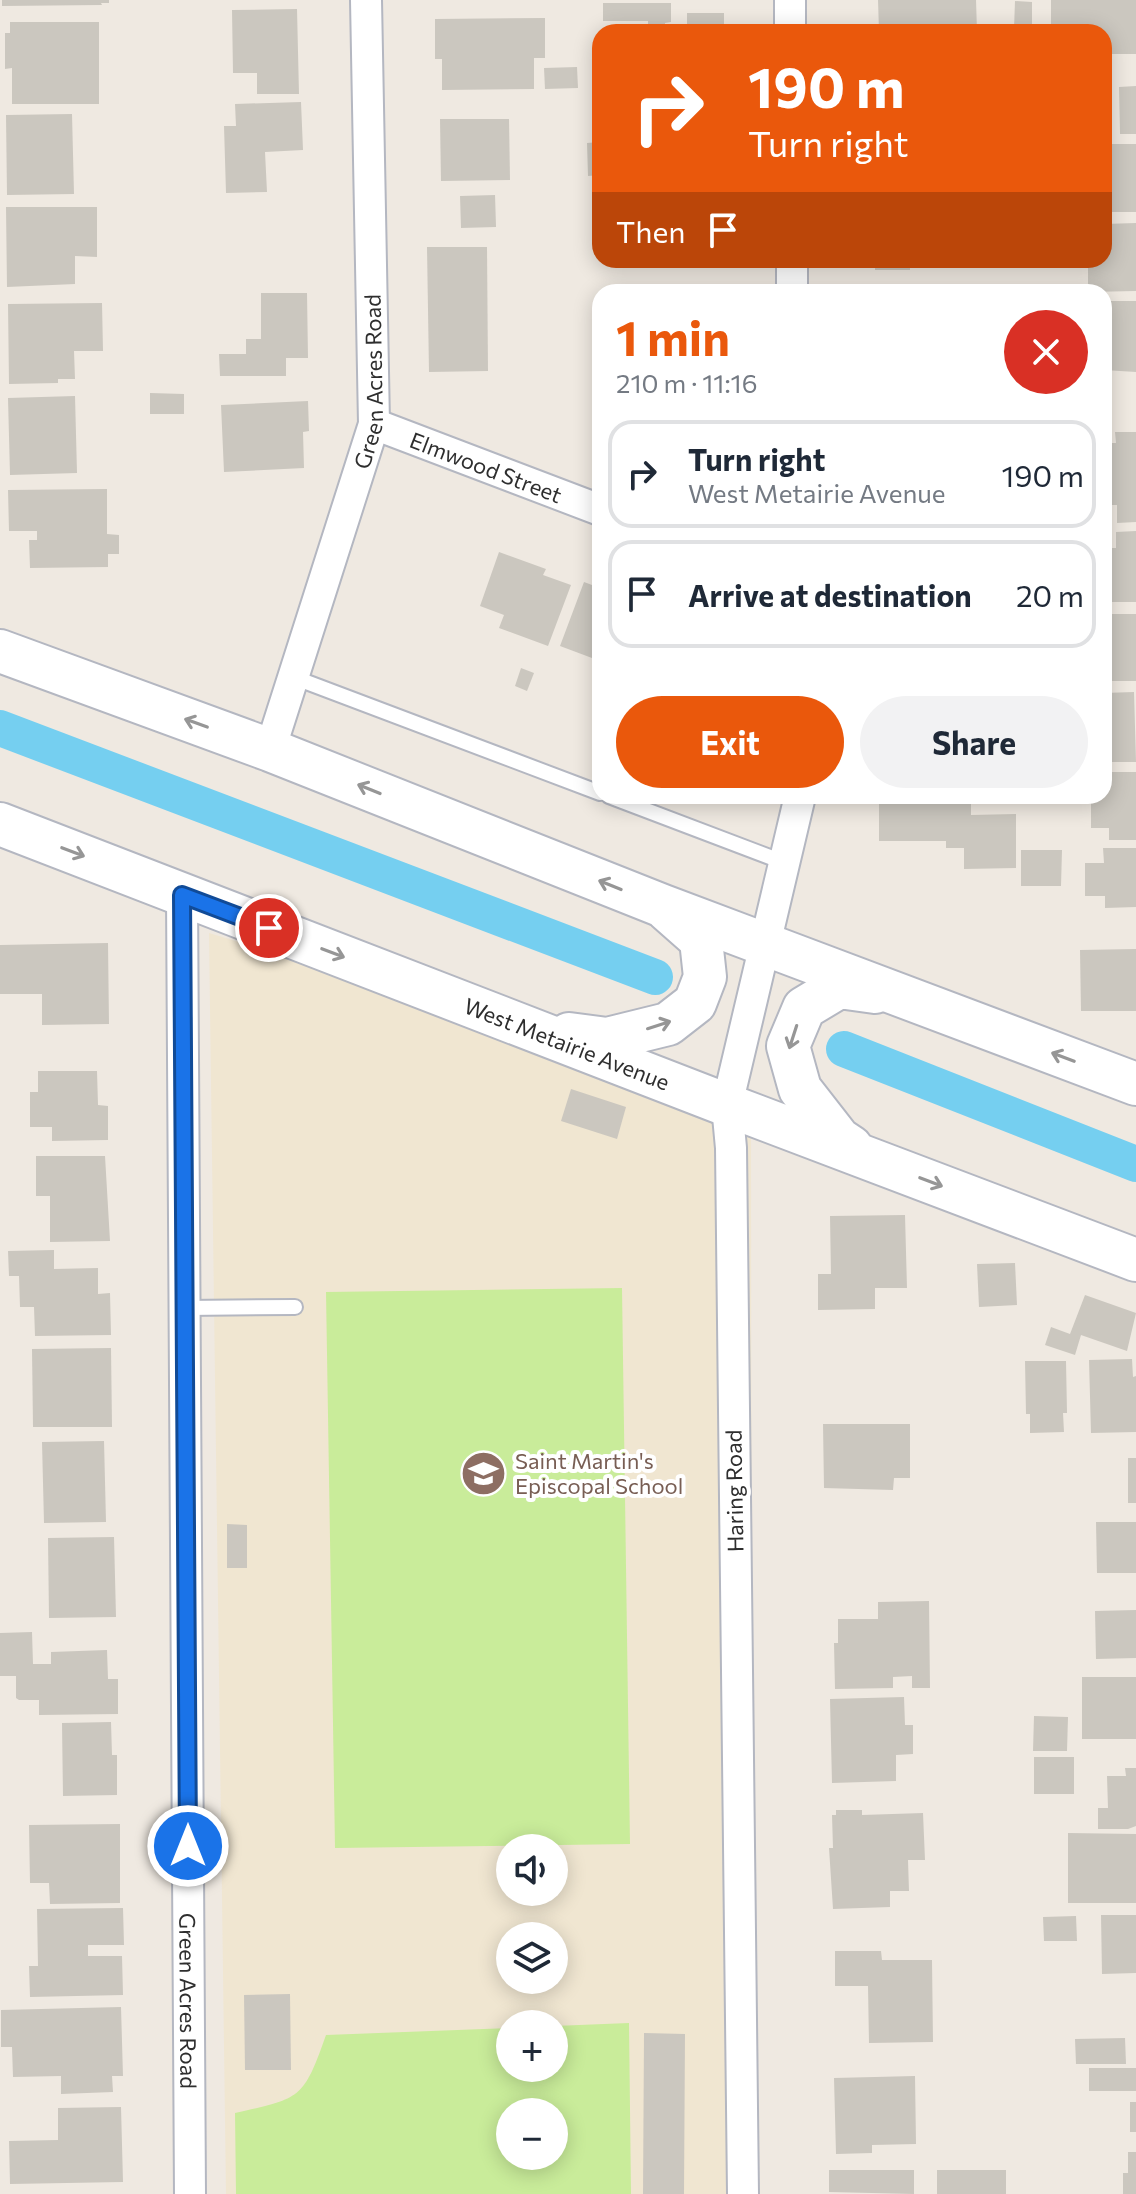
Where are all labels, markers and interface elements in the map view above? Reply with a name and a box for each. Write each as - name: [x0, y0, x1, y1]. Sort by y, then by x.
- text: 190 m: [748, 51, 905, 120]
- icon: right: [616, 56, 720, 160]
- text: Turn right: [748, 120, 909, 164]
- icon: arrive: [701, 208, 745, 252]
- text: Then: [616, 212, 685, 249]
- street label: Green Acres Road: [347, 294, 387, 472]
- text: 1 min: [616, 307, 730, 366]
- button: close: [1004, 310, 1088, 394]
- text: 210 m · 11:16: [616, 367, 758, 398]
- street label: Elmwood Street: [406, 426, 566, 508]
- text: Turn right: [688, 440, 825, 477]
- icon: right: [620, 452, 664, 496]
- text: 190 m: [1001, 456, 1084, 493]
- text: West Metairie Avenue: [688, 477, 946, 508]
- icon: arrive: [620, 572, 664, 616]
- text: Arrive at destination: [688, 576, 972, 613]
- text: 20 m: [1016, 576, 1084, 613]
- button: Exit: [616, 696, 844, 788]
- button: Share: [860, 696, 1088, 788]
- one-way arrow: [184, 715, 209, 729]
- one-way arrow: [357, 781, 382, 796]
- one-way arrow: [60, 846, 85, 860]
- one-way arrow: [598, 877, 623, 891]
- pin: [235, 894, 303, 962]
- icon: arrive: [247, 906, 291, 950]
- one-way arrow: [320, 947, 345, 961]
- street label: West Metairie Avenue: [461, 991, 674, 1095]
- one-way arrow: [646, 1017, 671, 1032]
- one-way arrow: [785, 1024, 799, 1049]
- one-way arrow: [1051, 1049, 1076, 1063]
- one-way arrow: [918, 1176, 943, 1190]
- street label: Haring Road: [719, 1429, 749, 1553]
- place label: Saint Martin's Episcopal School: [515, 1447, 683, 1499]
- school or university icon: Saint Martin's Episcopal School: [460, 1449, 508, 1497]
- position arrow: [146, 1804, 230, 1888]
- map controls: [496, 1834, 568, 2170]
- button: sound: [496, 1834, 568, 1906]
- street label: Green Acres Road: [175, 1913, 203, 2089]
- button: layers: [496, 1922, 568, 1994]
- button: +: [496, 2010, 568, 2082]
- button: −: [496, 2098, 568, 2170]

